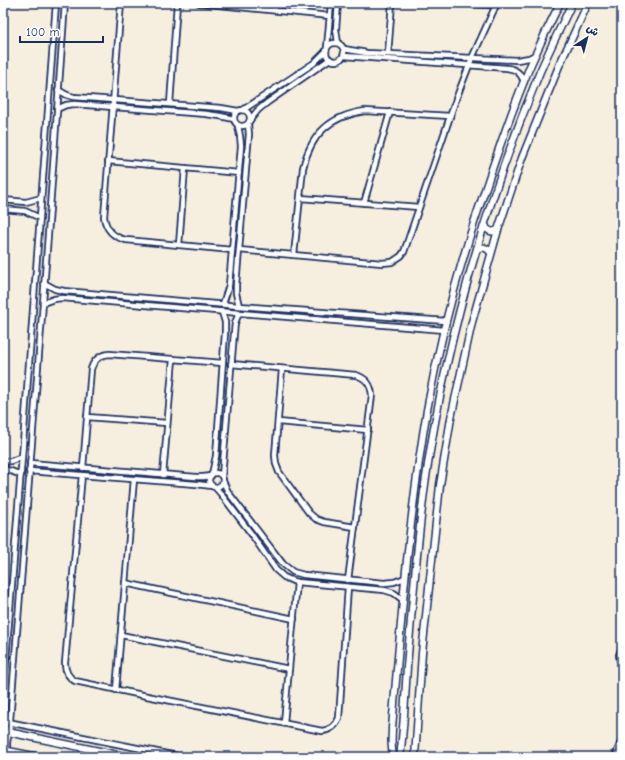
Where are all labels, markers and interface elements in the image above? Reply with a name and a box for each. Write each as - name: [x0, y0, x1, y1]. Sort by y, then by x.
- scale bar: [20, 18, 103, 44]
- north arrow: [567, 18, 607, 58]
- text: ش: [584, 21, 601, 39]
- text: 100 m: [26, 25, 59, 39]

